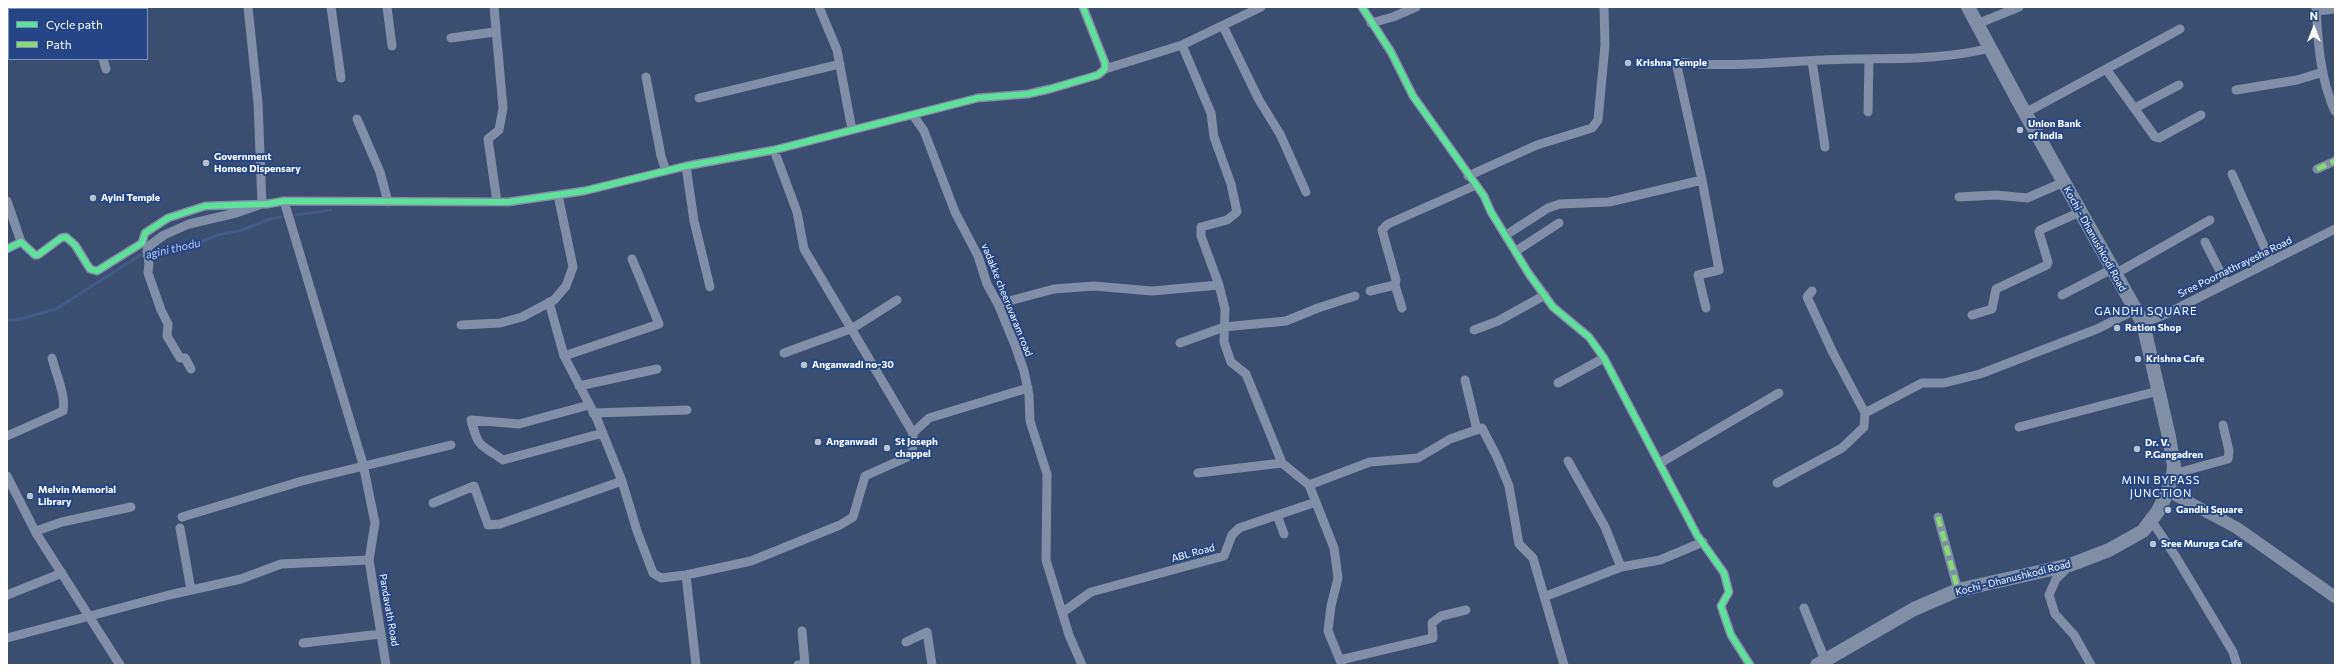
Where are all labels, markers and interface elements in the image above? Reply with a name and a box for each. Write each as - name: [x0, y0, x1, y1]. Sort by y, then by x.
- legend: [8, 8, 148, 60]
- north arrow: [2294, 8, 2334, 48]
- text: N: [2310, 9, 2318, 22]
- text: Cycle path: [46, 17, 103, 31]
- text: Path: [46, 37, 72, 51]
- place label: Krishna Temple: [1636, 57, 1707, 69]
- marker: Krishna Temple: [1623, 58, 1633, 68]
- place label: Union Bank of India: [2028, 118, 2081, 142]
- marker: Union Bank of India: [2015, 125, 2025, 135]
- place label: Government Homeo Dispensary: [214, 151, 301, 174]
- marker: Government Homeo Dispensary: [201, 158, 211, 168]
- street label: Kochi - Dhanushkodi Road: [2061, 184, 2129, 294]
- place label: Ayini Temple: [101, 192, 160, 204]
- marker: Ayini Temple: [88, 193, 98, 203]
- street label: Sree Poornathrayesha Road: [2176, 234, 2294, 300]
- water label: agini thodu: [144, 236, 202, 262]
- street label: vadakke cheeruvaram road: [979, 242, 1035, 358]
- district label: GANDHI SQUARE: [2094, 304, 2198, 318]
- place label: Ration Shop: [2125, 322, 2181, 334]
- marker: Ration Shop: [2112, 323, 2122, 333]
- place label: Krishna Cafe: [2146, 353, 2205, 365]
- marker: Krishna Cafe: [2133, 354, 2143, 364]
- place label: Anganwadi no-30: [812, 359, 894, 371]
- marker: Anganwadi no-30: [799, 360, 809, 370]
- place label: Anganwadi: [826, 436, 877, 448]
- place label: St Joseph chappel: [895, 436, 938, 460]
- marker: Anganwadi: [813, 437, 823, 447]
- place label: Dr. V. P.Gangadren: [2145, 437, 2203, 460]
- marker: St Joseph chappel: [882, 443, 892, 453]
- marker: Dr. V. P.Gangadren: [2132, 444, 2142, 454]
- district label: MINI BYPASS JUNCTION: [2122, 473, 2200, 499]
- place label: Melvin Memorial Library: [38, 484, 116, 508]
- marker: Melvin Memorial Library: [25, 491, 35, 501]
- place label: Gandhi Square: [2176, 504, 2243, 516]
- marker: Gandhi Square: [2163, 505, 2173, 515]
- place label: Sree Muruga Cafe: [2161, 538, 2242, 550]
- marker: Sree Muruga Cafe: [2148, 539, 2158, 549]
- street label: ABL Road: [1170, 541, 1216, 565]
- street label: Kochi - Dhanushkodi Road: [1954, 558, 2072, 598]
- street label: Pandavath Road: [377, 573, 401, 647]

